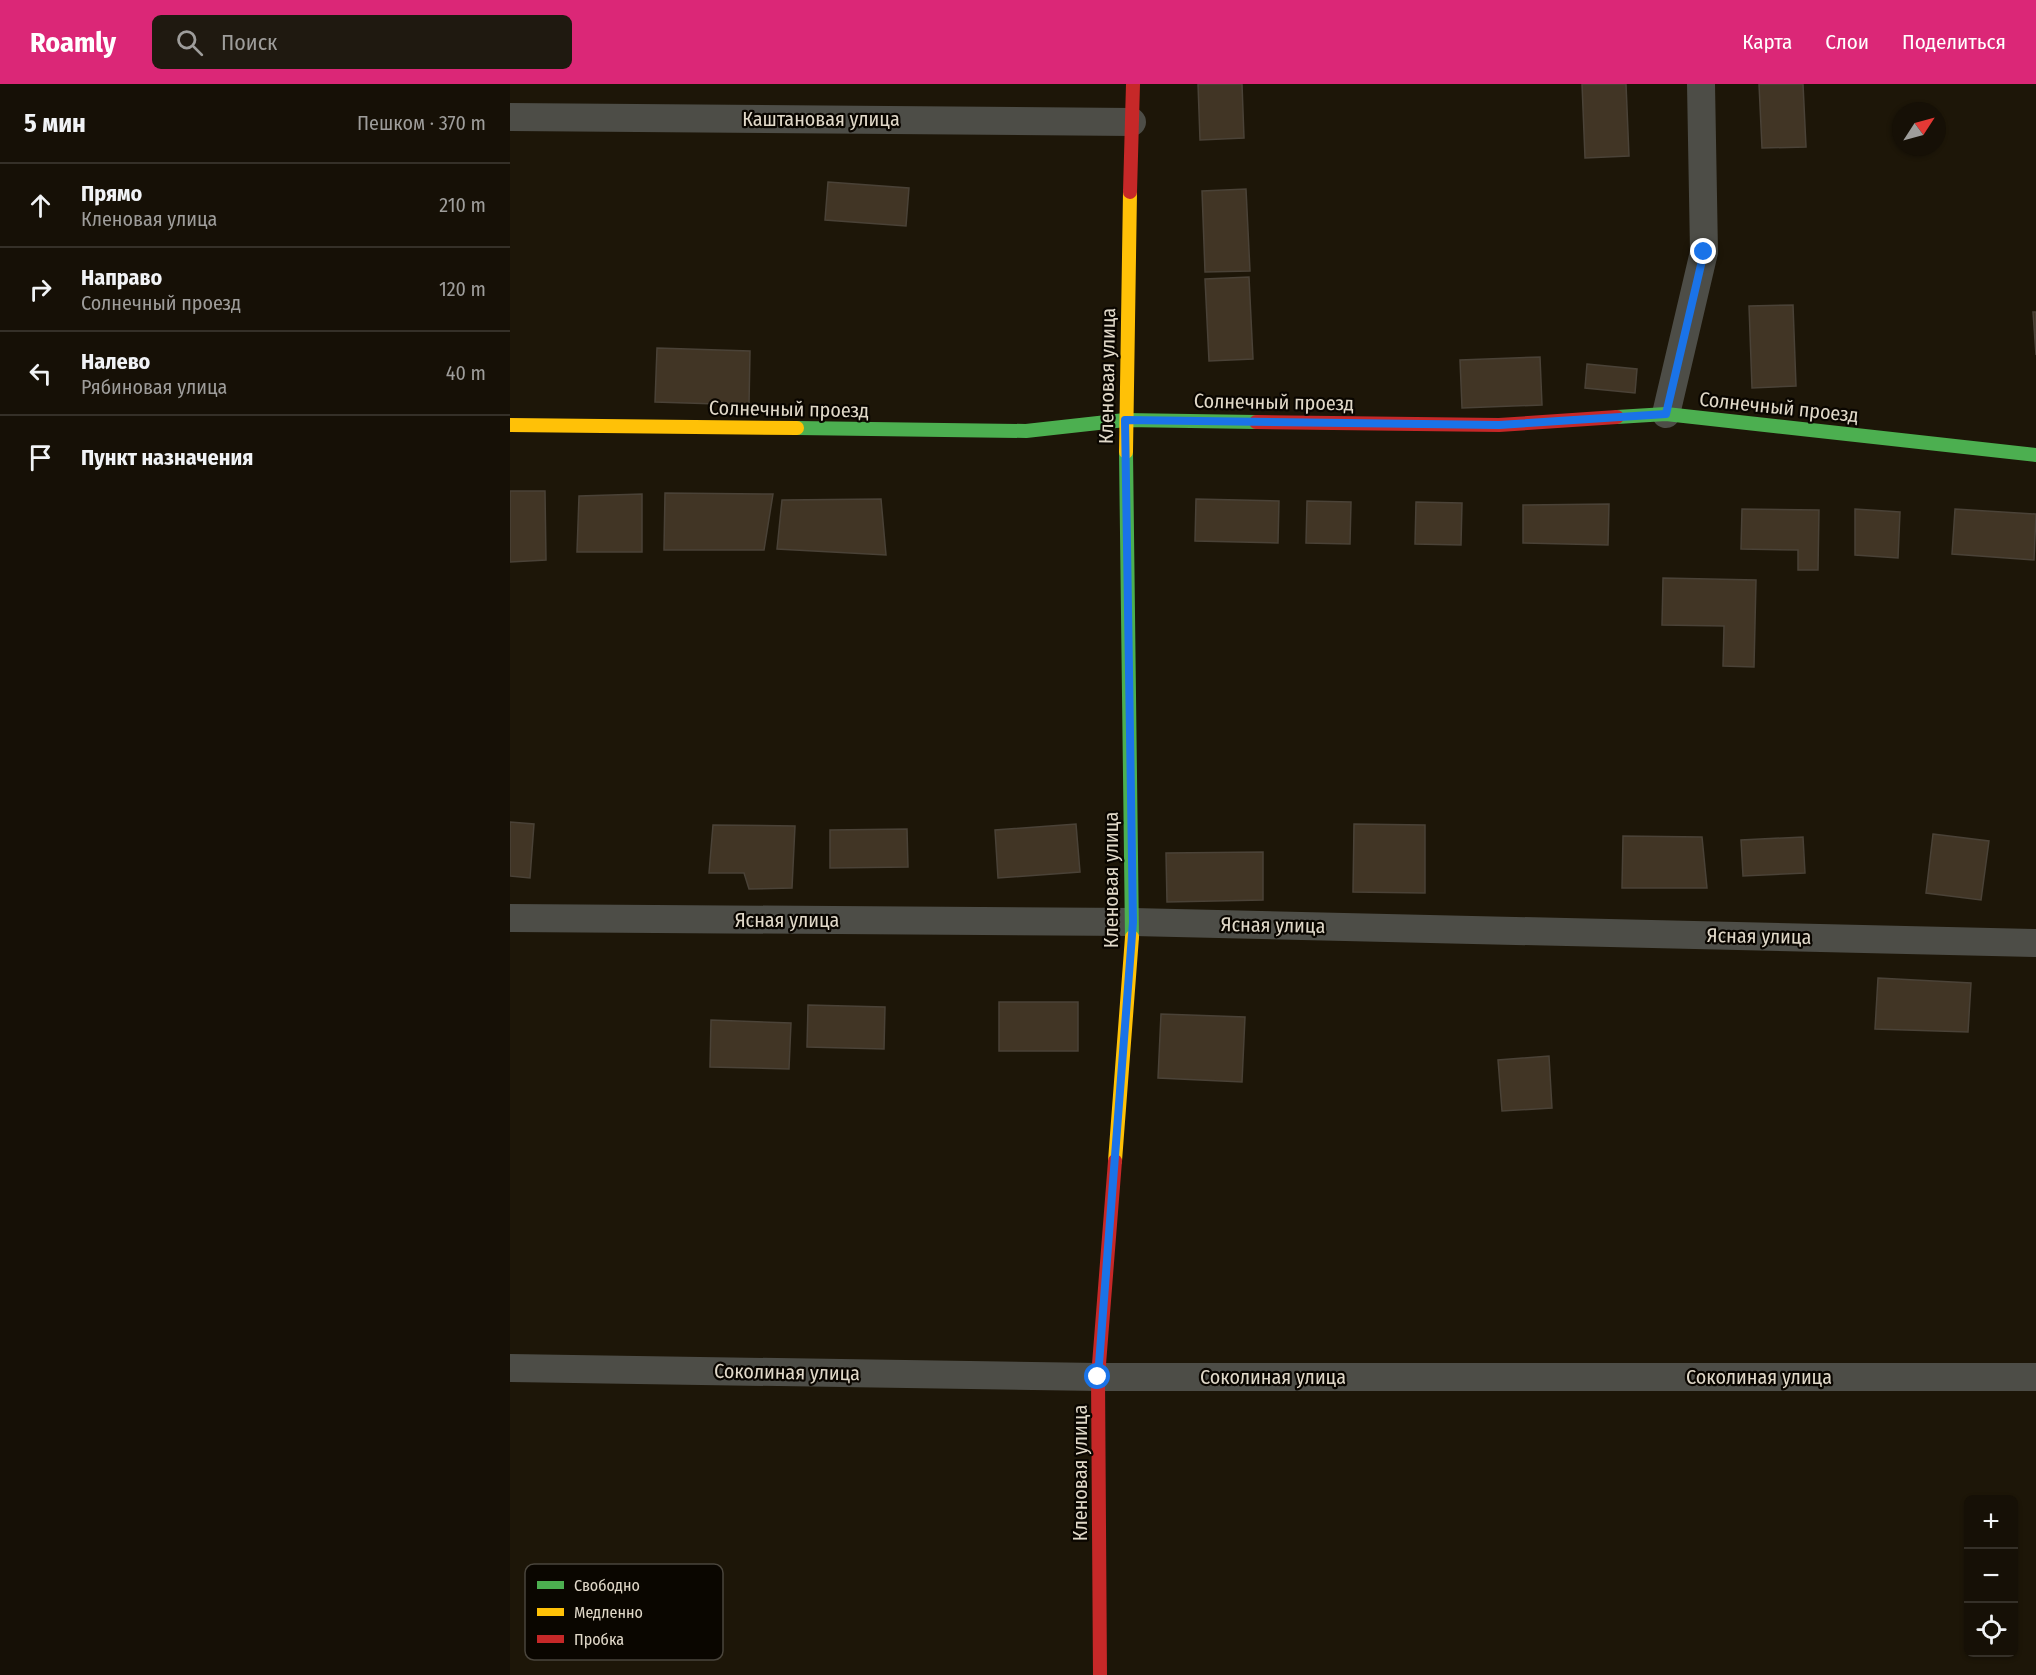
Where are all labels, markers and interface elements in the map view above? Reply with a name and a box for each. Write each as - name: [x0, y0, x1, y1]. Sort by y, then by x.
- search box: [152, 15, 572, 69]
- text: Roamly: [30, 26, 116, 59]
- icon: search: [173, 26, 206, 59]
- text: Поиск: [221, 29, 277, 56]
- text: Карта: [1742, 29, 1792, 55]
- text: Слои: [1825, 29, 1869, 55]
- text: Поделиться: [1902, 29, 2006, 55]
- north arrow: [1892, 102, 1946, 156]
- street label: Каштановая улица: [742, 107, 900, 131]
- text: 5 мин: [24, 108, 86, 139]
- text: Пешком · 370 m: [357, 111, 486, 135]
- text: Прямо: [81, 180, 142, 207]
- icon: ahead: [24, 189, 57, 222]
- text: 210 m: [439, 193, 486, 217]
- text: Кленовая улица: [81, 207, 217, 231]
- route end: [1690, 238, 1716, 264]
- text: Направо: [81, 264, 162, 291]
- icon: right: [24, 273, 57, 306]
- text: 120 m: [439, 277, 486, 301]
- text: Солнечный проезд: [81, 291, 241, 315]
- street label: Кленовая улица: [1094, 308, 1120, 444]
- text: Налево: [81, 348, 150, 375]
- icon: left: [24, 357, 57, 390]
- text: 40 m: [446, 361, 486, 385]
- text: Рябиновая улица: [81, 375, 227, 399]
- street label: Солнечный проезд: [1698, 387, 1860, 427]
- street label: Солнечный проезд: [1194, 389, 1354, 415]
- street label: Солнечный проезд: [709, 396, 869, 422]
- icon: arrive: [24, 441, 57, 474]
- text: Пункт назначения: [81, 444, 253, 471]
- street label: Кленовая улица: [1099, 812, 1123, 948]
- street label: Ясная улица: [735, 908, 839, 932]
- street label: Ясная улица: [1220, 912, 1326, 938]
- street label: Ясная улица: [1706, 923, 1812, 949]
- street label: Соколиная улица: [714, 1359, 860, 1385]
- route start: [1084, 1363, 1110, 1389]
- street label: Соколиная улица: [1200, 1365, 1346, 1389]
- street label: Соколиная улица: [1686, 1365, 1832, 1389]
- street label: Кленовая улица: [1068, 1405, 1092, 1541]
- map controls: [1964, 1495, 2018, 1657]
- button: +: [1964, 1495, 2018, 1549]
- button: −: [1964, 1549, 2018, 1603]
- legend: [525, 1564, 723, 1660]
- text: Свободно: [574, 1576, 640, 1595]
- text: Медленно: [574, 1603, 643, 1622]
- button: locate: [1964, 1603, 2018, 1657]
- text: Пробка: [574, 1630, 624, 1649]

